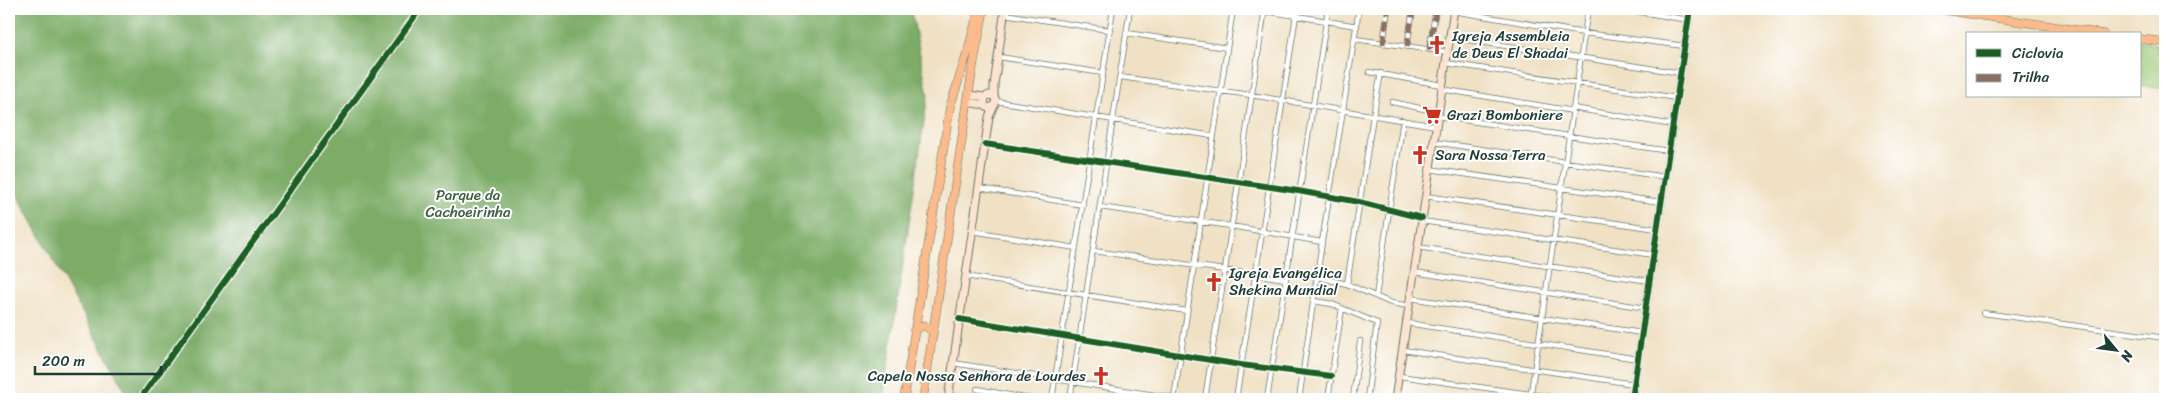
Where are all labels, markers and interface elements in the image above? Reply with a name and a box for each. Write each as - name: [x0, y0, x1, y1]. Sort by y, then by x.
- place label: Igreja Assembleia de Deus El Shadai: [1451, 23, 1570, 66]
- legend: [1966, 32, 2142, 98]
- church icon: Igreja Assembleia de Deus El Shadai: [1426, 34, 1448, 56]
- text: Ciclovia: [2012, 40, 2064, 66]
- text: Trilha: [2012, 64, 2049, 90]
- place label: Grazi Bomboniere: [1447, 102, 1563, 128]
- supermarket icon: Grazi Bomboniere: [1421, 104, 1443, 126]
- place label: Sara Nossa Terra: [1435, 142, 1546, 168]
- church icon: Sara Nossa Terra: [1409, 144, 1431, 166]
- park label: Parque da Cachoeirinha: [426, 182, 511, 225]
- place label: Igreja Evangélica Shekina Mundial: [1228, 260, 1342, 303]
- church icon: Igreja Evangélica Shekina Mundial: [1203, 271, 1225, 293]
- north arrow: [2092, 326, 2142, 376]
- scale bar: [35, 343, 161, 375]
- text: N: [2114, 345, 2141, 367]
- text: 200 m: [42, 348, 86, 374]
- place label: Capela Nossa Senhora de Lourdes: [868, 363, 1086, 389]
- church icon: Capela Nossa Senhora de Lourdes: [1090, 365, 1112, 387]

